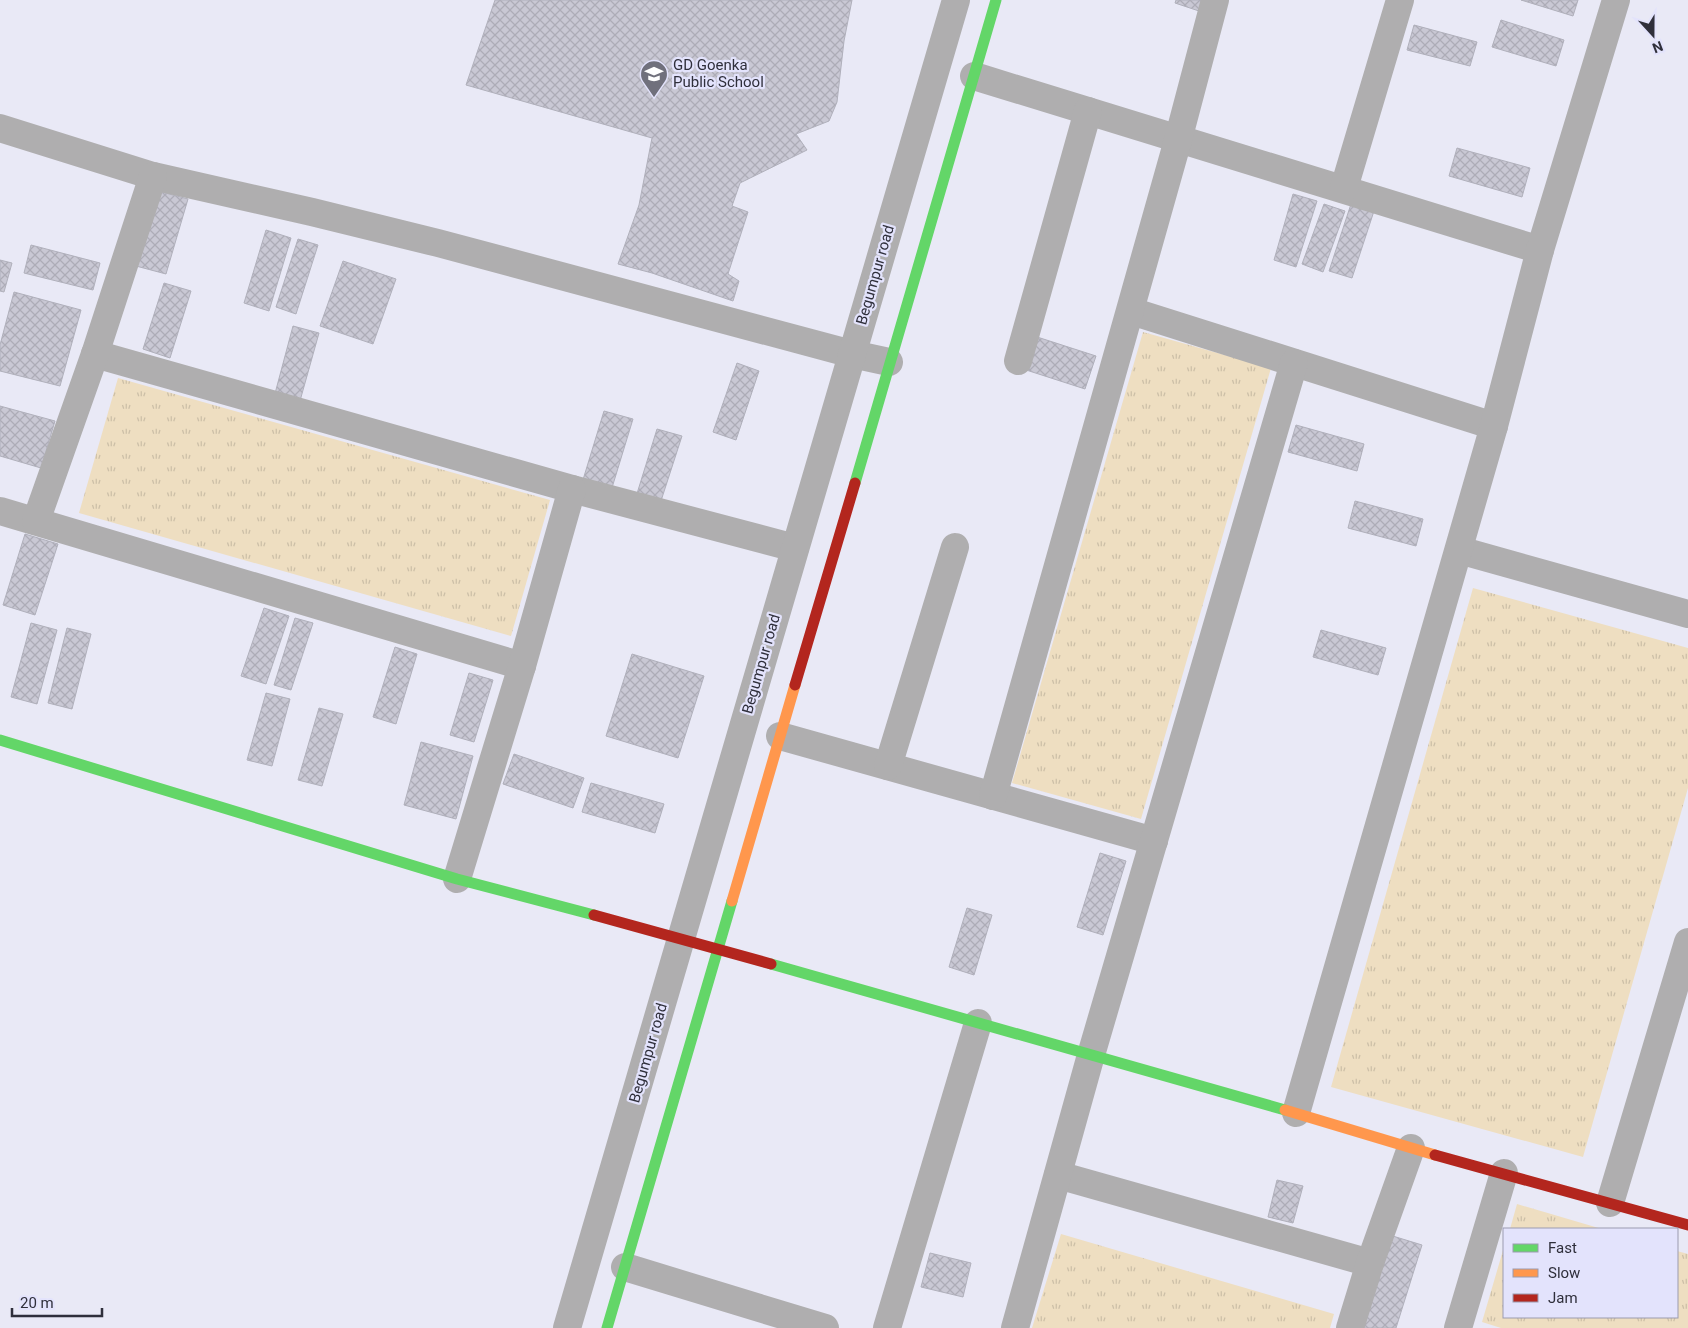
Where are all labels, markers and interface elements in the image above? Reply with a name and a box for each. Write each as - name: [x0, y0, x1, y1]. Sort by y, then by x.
- north arrow: [1628, 10, 1678, 60]
- text: N: [1650, 38, 1665, 56]
- place label: GD Goenka Public School: [673, 56, 764, 91]
- school or university icon: GD Goenka Public School: [639, 59, 669, 98]
- street label: Begumpur road: [852, 223, 898, 327]
- street label: Begumpur road: [738, 612, 784, 716]
- street label: Begumpur road: [625, 1001, 671, 1105]
- legend: [1503, 1228, 1678, 1318]
- text: Fast: [1548, 1239, 1577, 1257]
- text: Slow: [1548, 1264, 1580, 1282]
- scale bar: [12, 1286, 102, 1318]
- text: Jam: [1548, 1289, 1578, 1307]
- text: 20 m: [20, 1294, 54, 1312]

